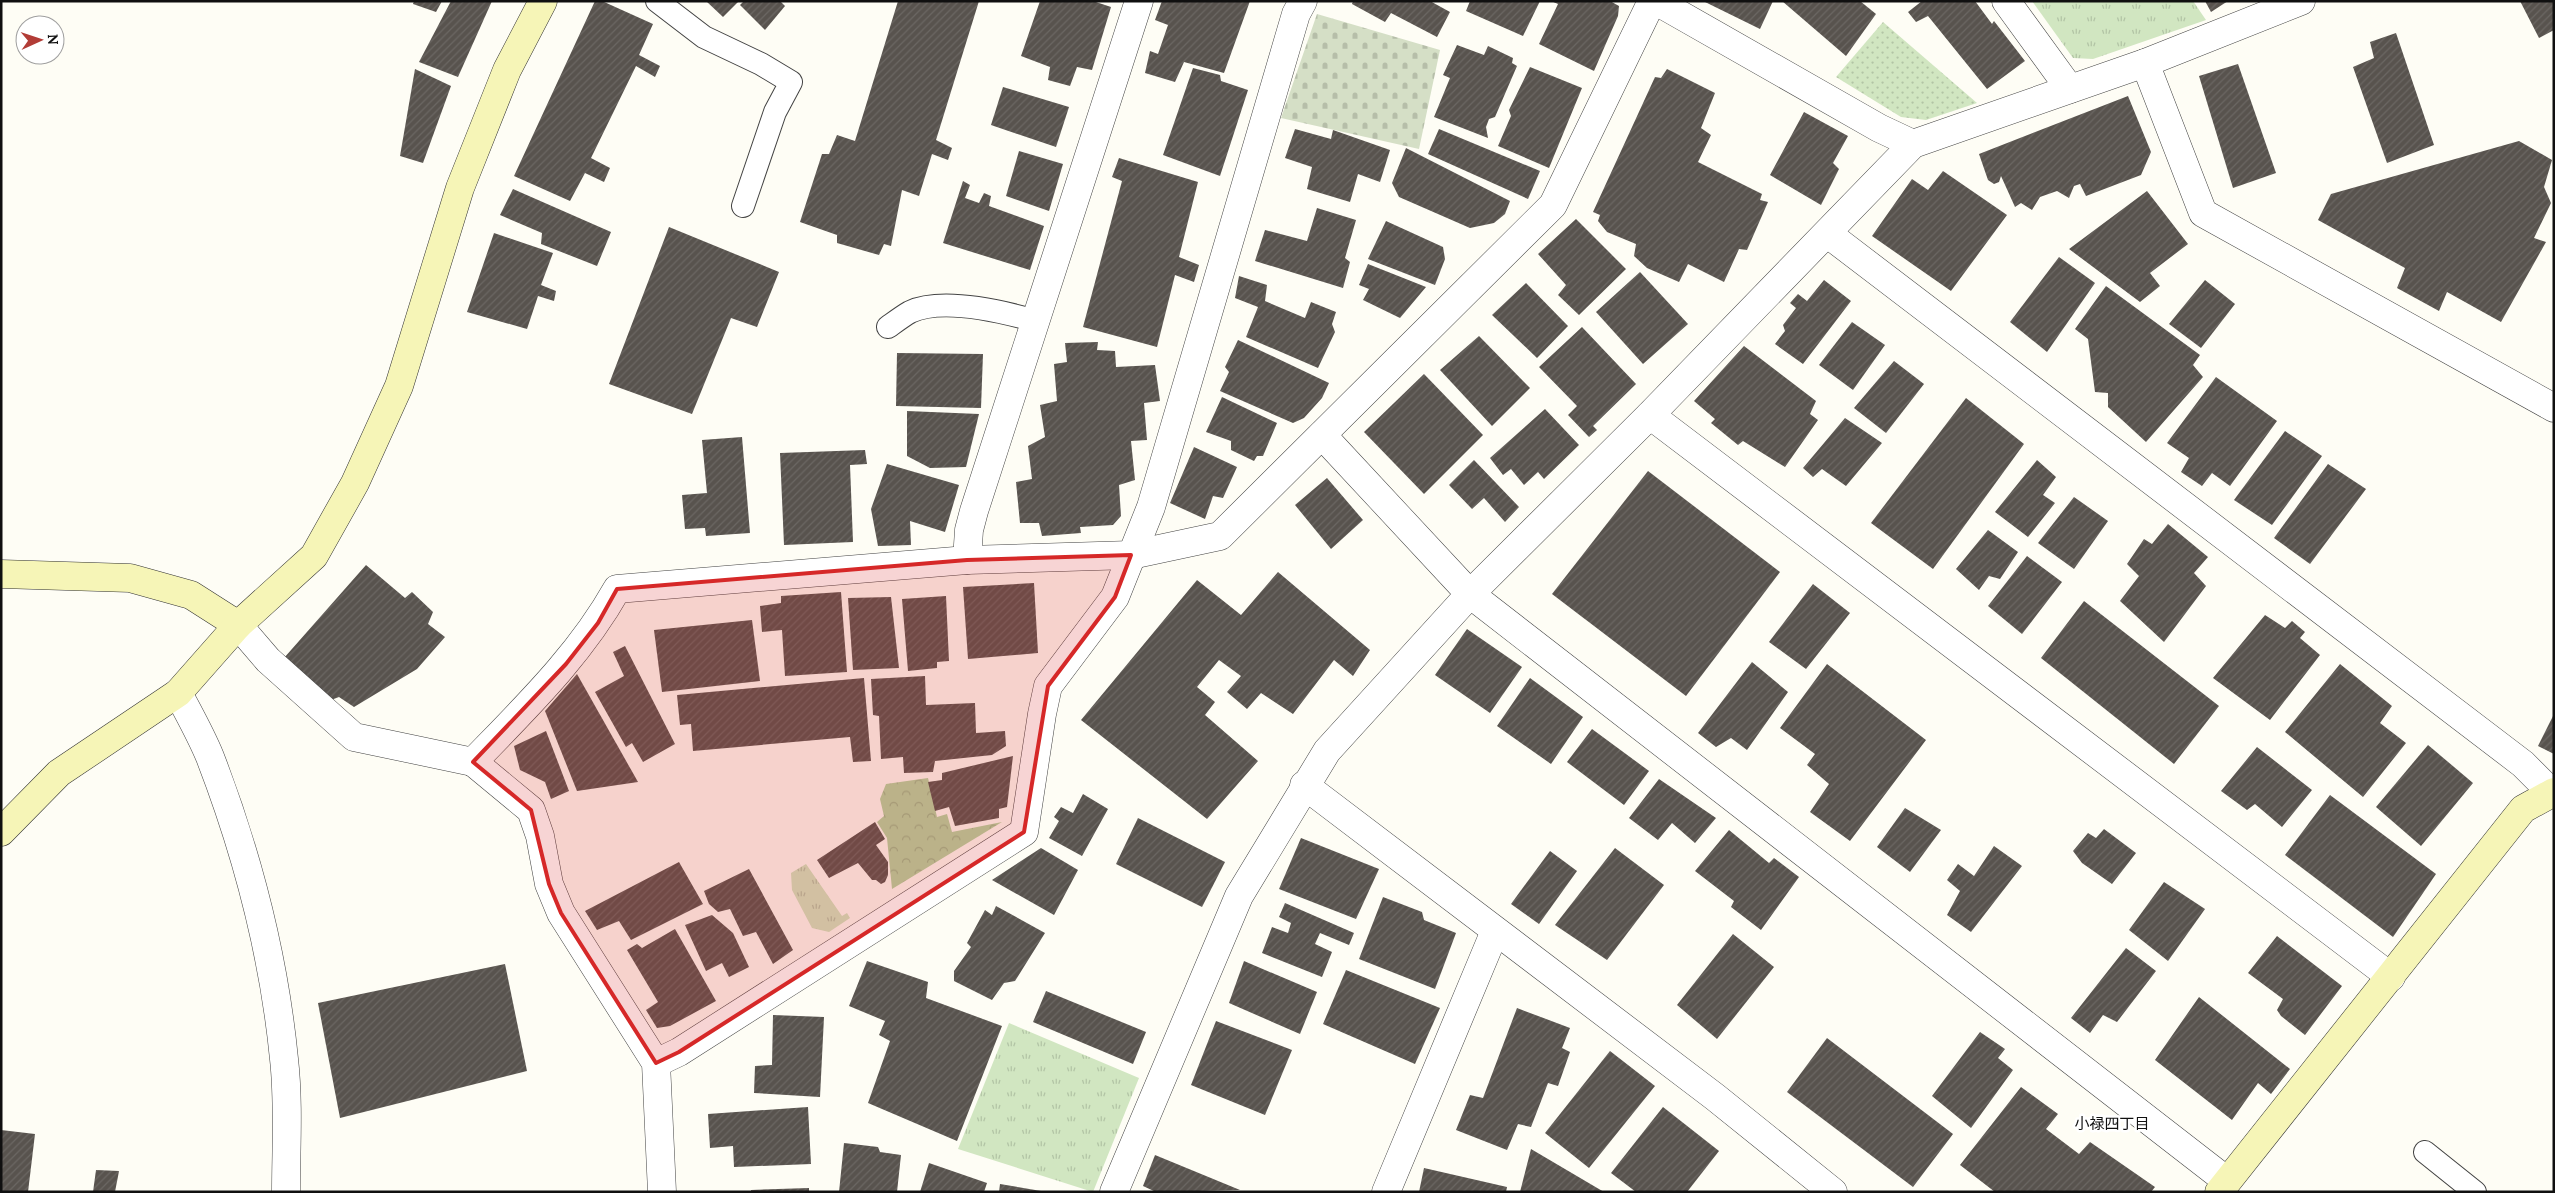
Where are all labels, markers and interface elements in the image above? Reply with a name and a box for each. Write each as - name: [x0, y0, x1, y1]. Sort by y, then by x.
- north arrow: [15, 15, 65, 65]
- text: N: [44, 33, 62, 45]
- district label: 小禄四丁目: [2074, 1114, 2150, 1133]

